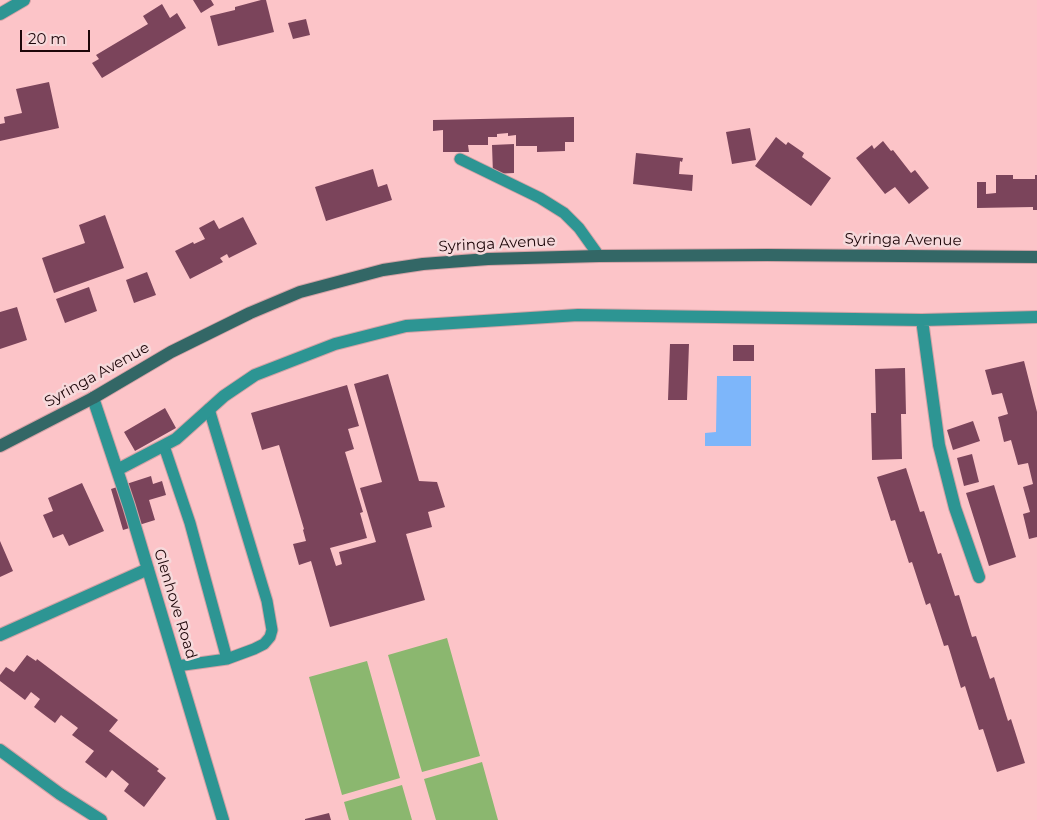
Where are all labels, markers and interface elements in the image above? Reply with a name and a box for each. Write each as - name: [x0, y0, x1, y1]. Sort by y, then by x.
- scale bar: [22, 20, 92, 52]
- text: 20 m: [28, 29, 66, 48]
- street label: Syringa Avenue: [844, 230, 962, 250]
- street label: Syringa Avenue: [438, 232, 556, 256]
- street label: Syringa Avenue: [41, 339, 153, 411]
- street label: Glenhove Road: [150, 547, 200, 661]

